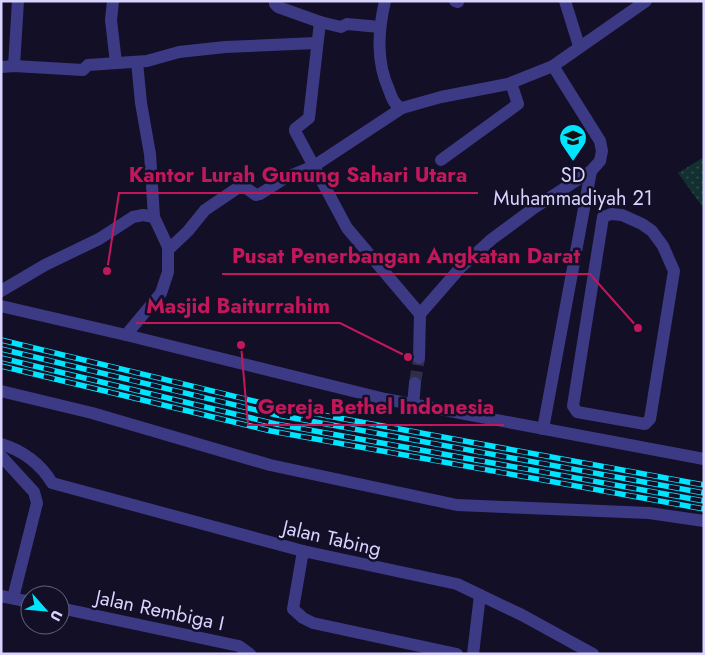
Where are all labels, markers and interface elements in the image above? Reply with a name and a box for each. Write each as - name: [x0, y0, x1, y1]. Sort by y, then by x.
- school or university icon: SD Muhammadiyah 21: [558, 123, 588, 162]
- callout: Kantor Lurah Gunung Sahari Utara: [119, 157, 478, 193]
- text: Kantor Lurah Gunung Sahari Utara: [129, 160, 467, 190]
- place label: SD Muhammadiyah 21: [493, 161, 653, 213]
- callout: Pusat Penerbangan Angkatan Darat: [222, 238, 590, 274]
- text: Pusat Penerbangan Angkatan Darat: [232, 241, 580, 271]
- callout: Masjid Baiturrahim: [136, 287, 340, 323]
- text: Masjid Baiturrahim: [146, 291, 330, 321]
- callout: Gereja Bethel Indonesia: [248, 389, 504, 425]
- text: Gereja Bethel Indonesia: [258, 392, 494, 422]
- street label: Jalan Tabing: [277, 512, 384, 564]
- street label: Jalan Rembiga I: [90, 582, 227, 638]
- north arrow: [20, 585, 70, 635]
- text: U: [45, 607, 68, 625]

